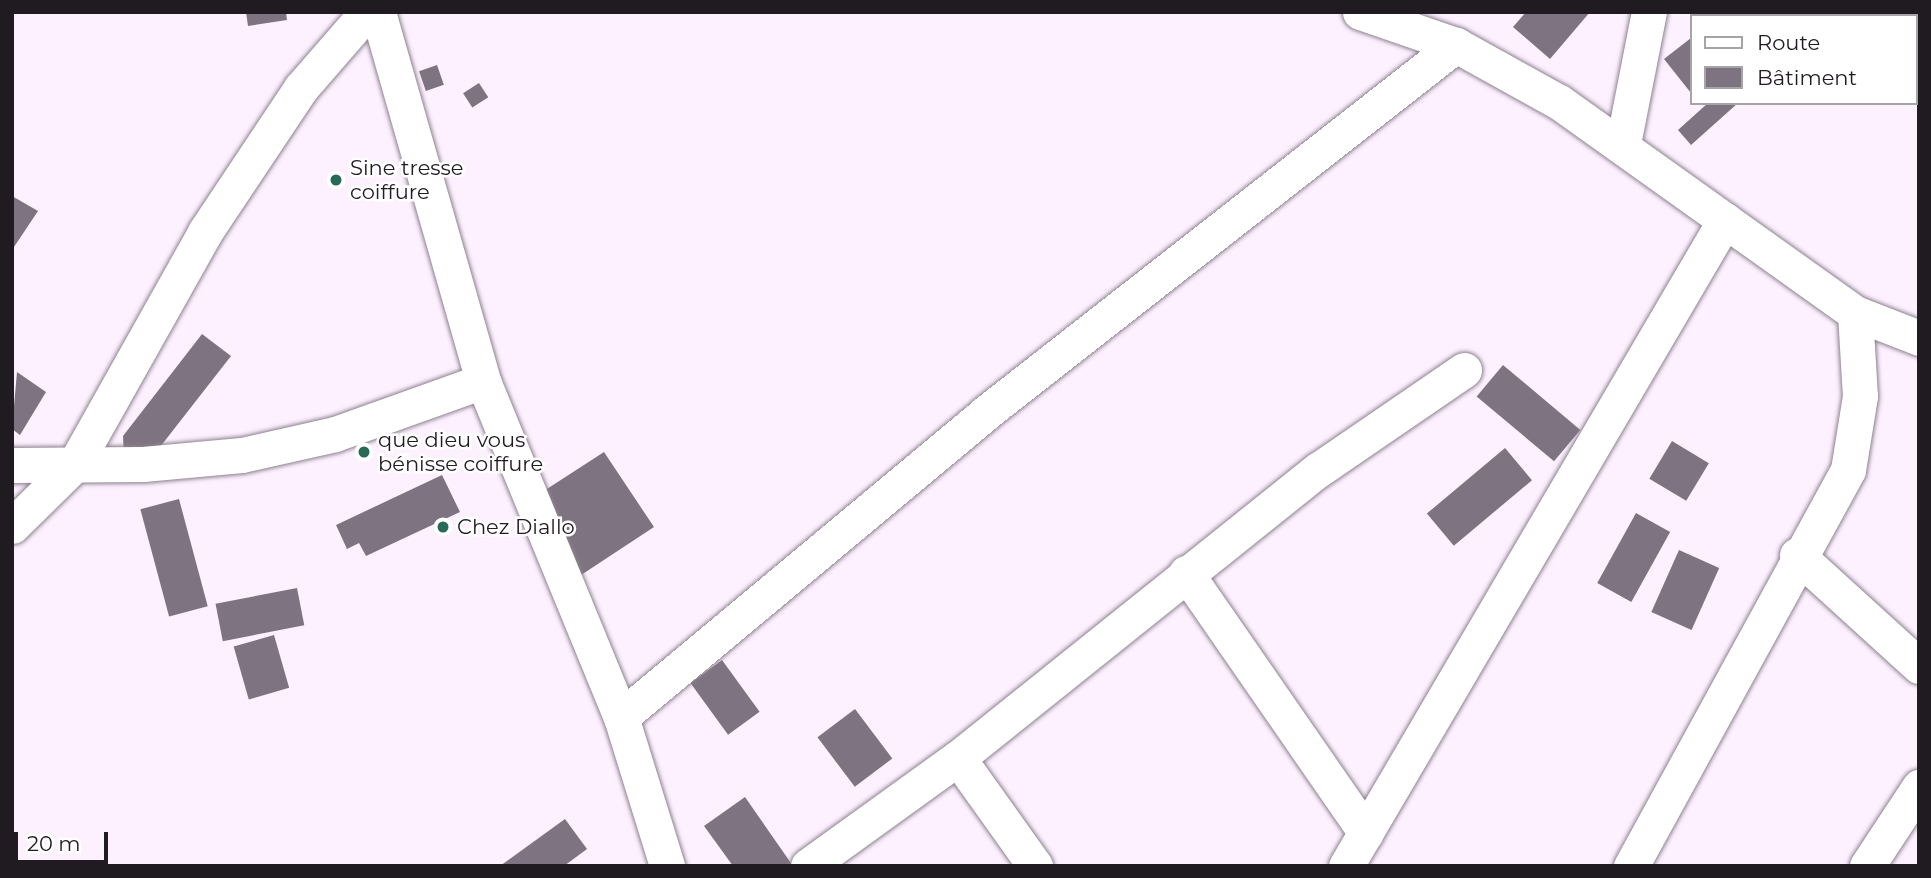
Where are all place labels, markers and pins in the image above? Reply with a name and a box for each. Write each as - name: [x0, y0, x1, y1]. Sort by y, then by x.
- place label: Sine tresse coiffure: [350, 155, 463, 205]
- marker: Sine tresse coiffure: [328, 172, 344, 188]
- place label: que dieu vous bénisse coiffure: [378, 427, 543, 477]
- marker: que dieu vous bénisse coiffure: [356, 444, 372, 460]
- place label: Chez Diallo: [457, 514, 575, 540]
- marker: Chez Diallo: [435, 519, 451, 535]

